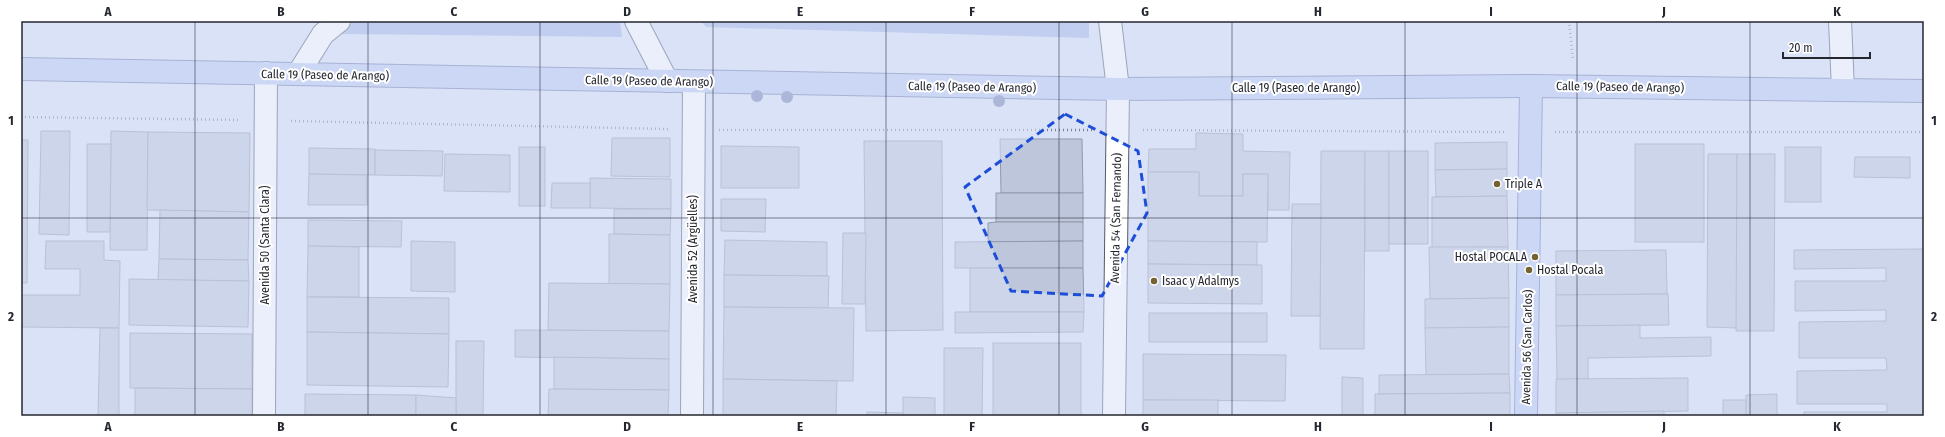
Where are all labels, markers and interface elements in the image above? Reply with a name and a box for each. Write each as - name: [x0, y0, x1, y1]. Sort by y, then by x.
- text: A: [103, 4, 112, 19]
- text: B: [277, 4, 285, 19]
- text: C: [451, 4, 458, 19]
- text: D: [623, 4, 631, 19]
- text: E: [797, 4, 803, 19]
- text: F: [969, 4, 975, 19]
- text: G: [1141, 4, 1149, 19]
- text: H: [1314, 4, 1322, 19]
- text: I: [1489, 4, 1493, 19]
- text: J: [1661, 4, 1666, 19]
- text: K: [1833, 4, 1841, 19]
- scale bar: [1783, 34, 1870, 60]
- text: 20 m: [1789, 41, 1813, 55]
- street label: Calle 19 (Paseo de Arango): [261, 67, 390, 83]
- street label: Calle 19 (Paseo de Arango): [585, 73, 714, 89]
- street label: Calle 19 (Paseo de Arango): [908, 79, 1037, 95]
- street label: Calle 19 (Paseo de Arango): [1556, 79, 1685, 95]
- street label: Calle 19 (Paseo de Arango): [1232, 81, 1360, 95]
- text: 1: [8, 113, 14, 128]
- text: 1: [1931, 113, 1937, 128]
- street label: Avenida 54 (San Fernando): [1108, 152, 1124, 283]
- place label: Triple A: [1505, 177, 1543, 191]
- marker: Triple A: [1492, 179, 1502, 189]
- street label: Avenida 50 (Santa Clara): [258, 185, 272, 305]
- street label: Avenida 52 (Argüelles): [686, 195, 700, 303]
- place label: Hostal POCALA: [1455, 250, 1528, 264]
- marker: Hostal POCALA: [1530, 252, 1540, 262]
- place label: Hostal Pocala: [1537, 263, 1603, 277]
- marker: Hostal Pocala: [1524, 265, 1534, 275]
- place label: Isaac y Adalmys: [1162, 274, 1239, 288]
- marker: Isaac y Adalmys: [1149, 276, 1159, 286]
- street label: Avenida 56 (San Carlos): [1519, 289, 1535, 405]
- text: 2: [7, 309, 14, 324]
- text: 2: [1930, 309, 1937, 324]
- text: A: [103, 419, 112, 434]
- text: B: [277, 419, 285, 434]
- text: C: [451, 419, 458, 434]
- text: D: [623, 419, 631, 434]
- text: E: [797, 419, 803, 434]
- text: F: [969, 419, 975, 434]
- text: G: [1141, 419, 1149, 434]
- text: H: [1314, 419, 1322, 434]
- text: I: [1489, 419, 1493, 434]
- text: J: [1661, 419, 1666, 434]
- text: K: [1833, 419, 1841, 434]

